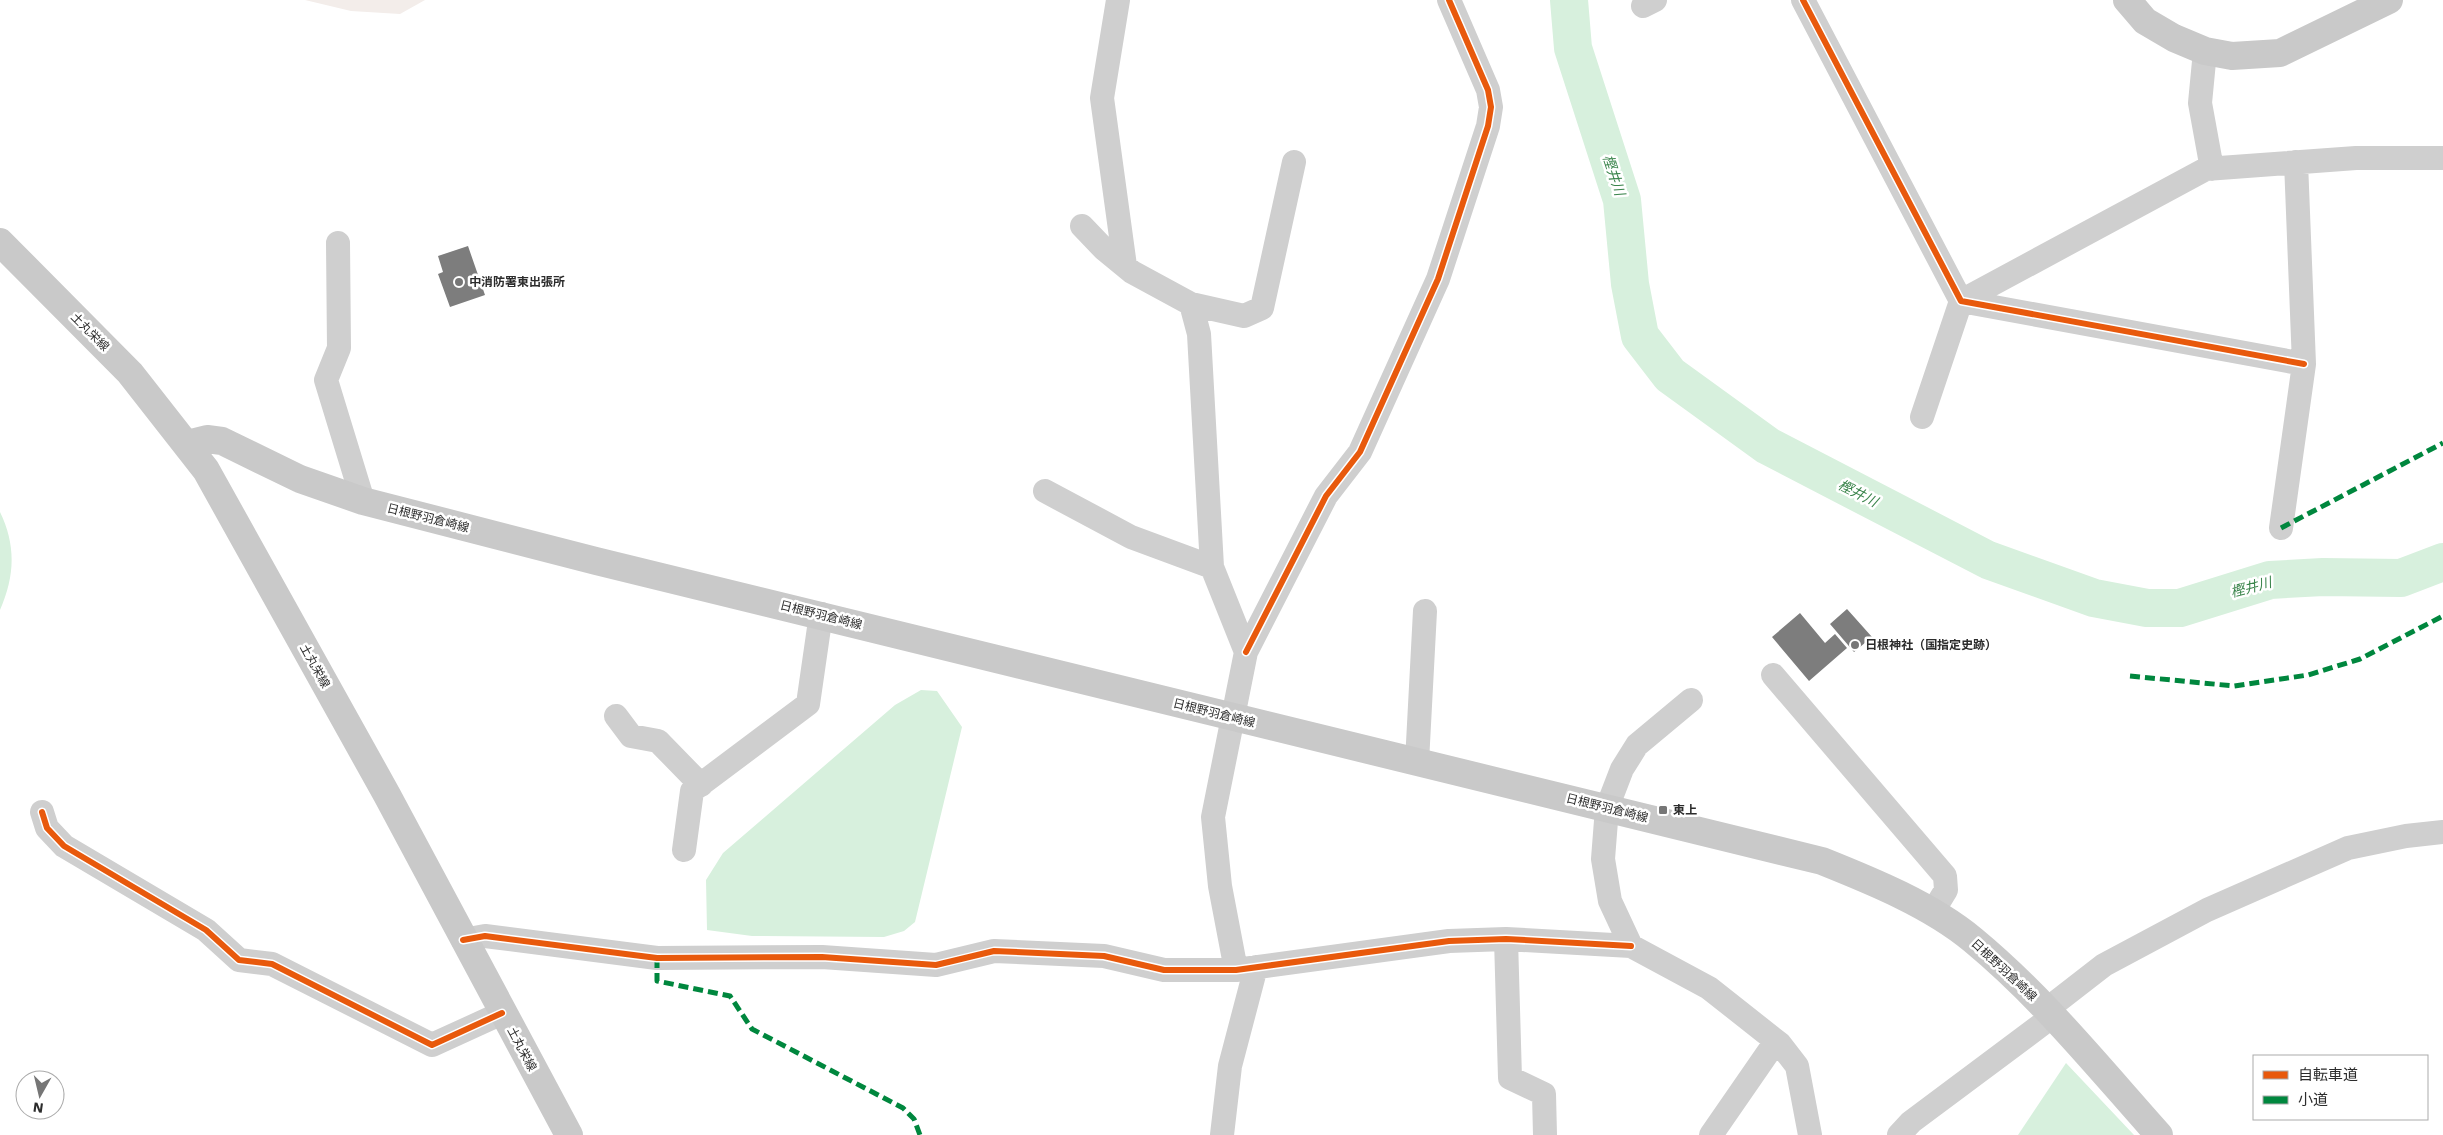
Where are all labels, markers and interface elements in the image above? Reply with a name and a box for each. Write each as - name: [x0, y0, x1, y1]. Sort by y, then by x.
- water label: 樫井川: [1600, 153, 1629, 199]
- place label: 中消防署東出張所: [469, 275, 565, 289]
- marker: 中消防署東出張所: [453, 276, 465, 288]
- street label: 土丸栄線: [68, 310, 112, 354]
- water label: 樫井川: [1836, 476, 1882, 511]
- street label: 日根野羽倉崎線: [386, 501, 470, 535]
- water label: 樫井川: [2229, 573, 2275, 600]
- street label: 日根野羽倉崎線: [779, 598, 863, 632]
- place label: 日根神社（国指定史跡）: [1865, 638, 1997, 652]
- marker: 日根神社（国指定史跡）: [1849, 639, 1861, 651]
- street label: 土丸栄線: [297, 642, 333, 690]
- street label: 日根野羽倉崎線: [1172, 696, 1256, 730]
- street label: 日根野羽倉崎線: [1565, 791, 1649, 825]
- place label: 東上: [1673, 803, 1697, 817]
- marker: 東上: [1657, 804, 1669, 816]
- street label: 日根野羽倉崎線: [1969, 936, 2039, 1004]
- street label: 土丸栄線: [505, 1025, 539, 1073]
- legend: [2253, 1055, 2428, 1120]
- text: 自転車道: [2298, 1066, 2358, 1084]
- north arrow: [15, 1070, 65, 1120]
- text: 小道: [2298, 1091, 2328, 1109]
- text: N: [32, 1099, 44, 1117]

